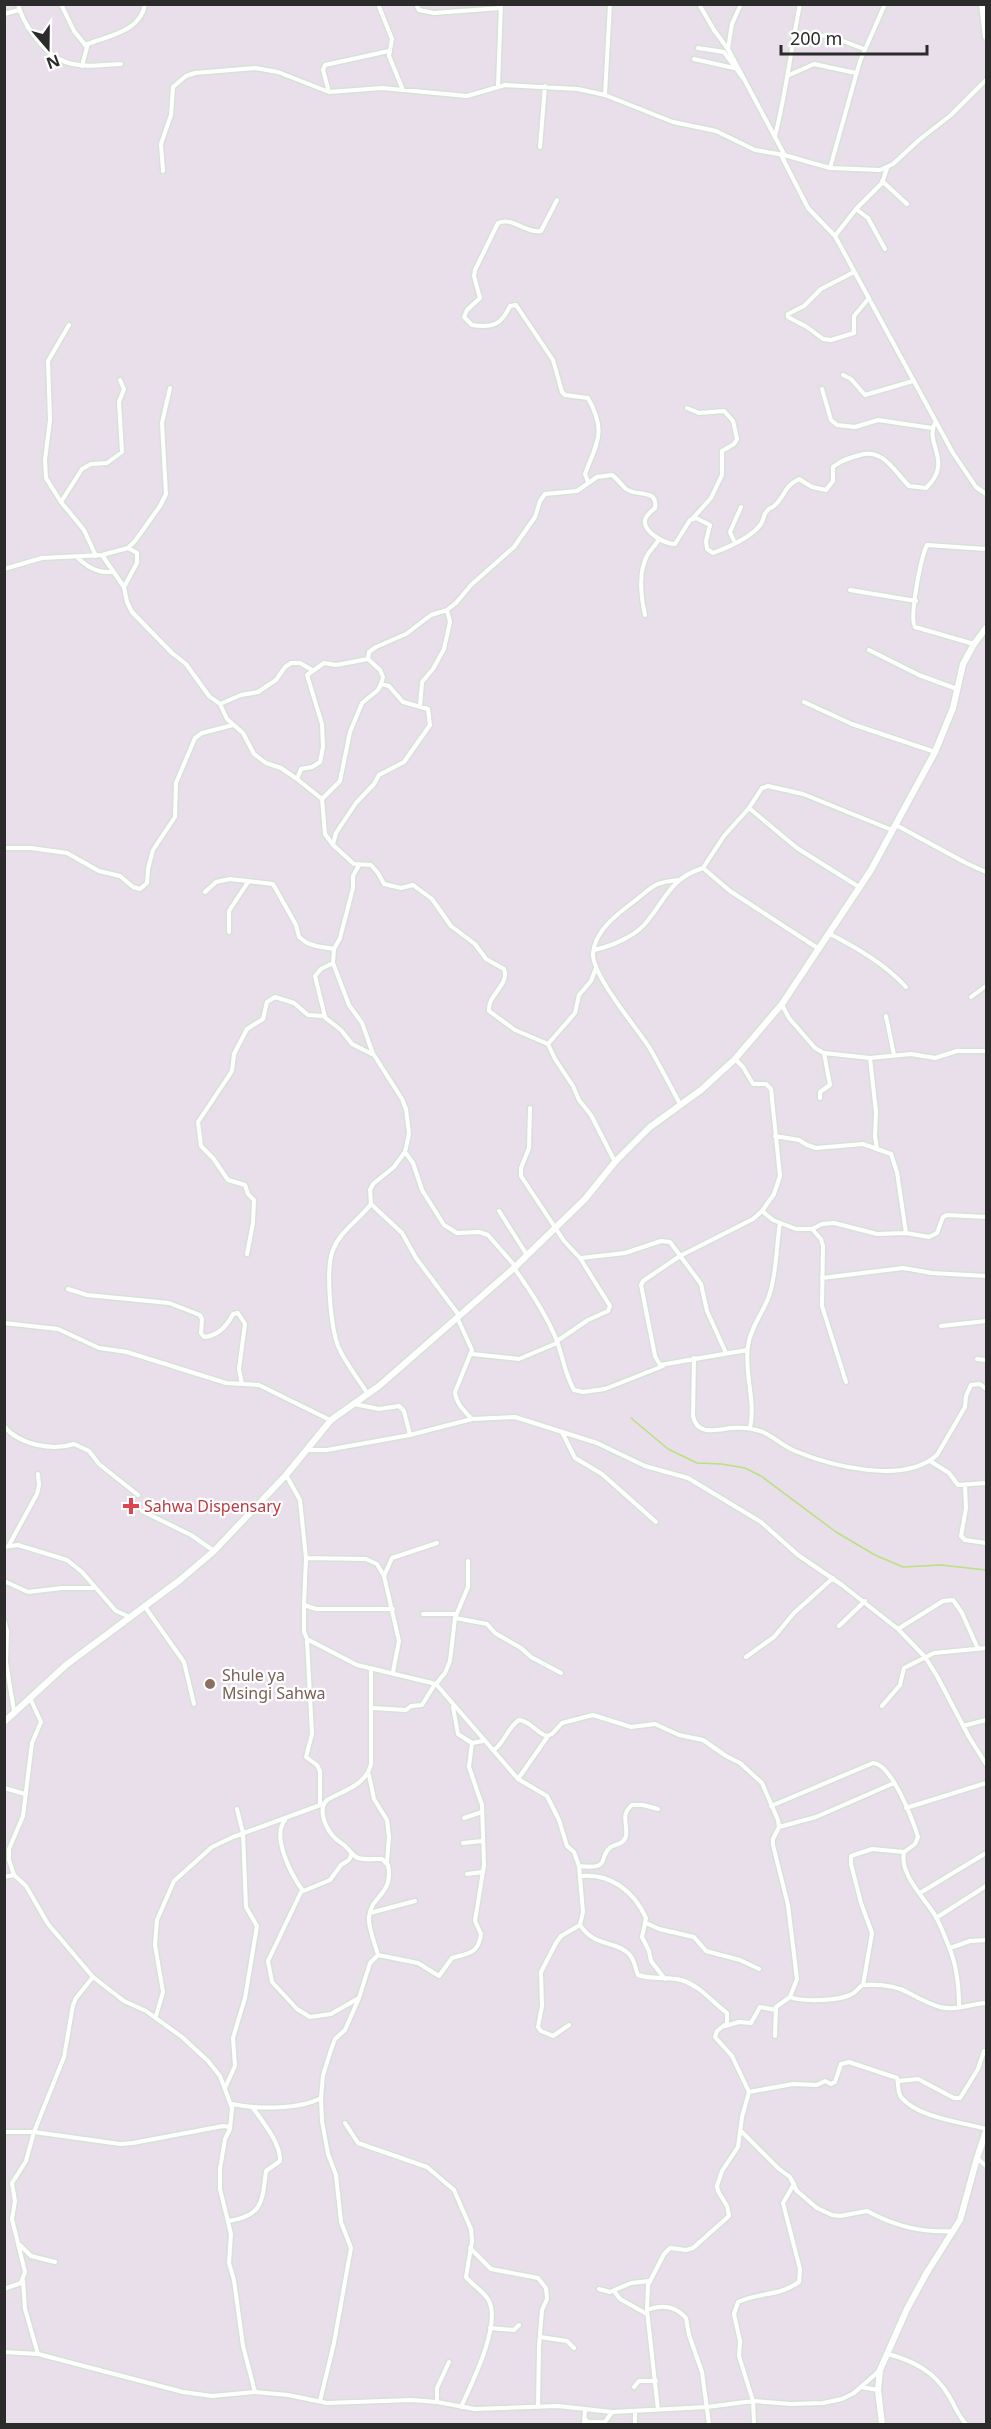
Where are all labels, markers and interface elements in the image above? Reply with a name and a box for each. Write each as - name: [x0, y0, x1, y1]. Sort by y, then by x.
- north arrow: [18, 18, 78, 78]
- scale bar: [781, 18, 926, 56]
- text: 200 m: [790, 26, 842, 50]
- text: N: [43, 50, 63, 75]
- place label: Sahwa Dispensary: [144, 1495, 282, 1517]
- marker: Sahwa Dispensary: [122, 1497, 140, 1515]
- place label: Shule ya Msingi Sahwa: [222, 1664, 326, 1704]
- marker: Shule ya Msingi Sahwa: [203, 1677, 217, 1691]

